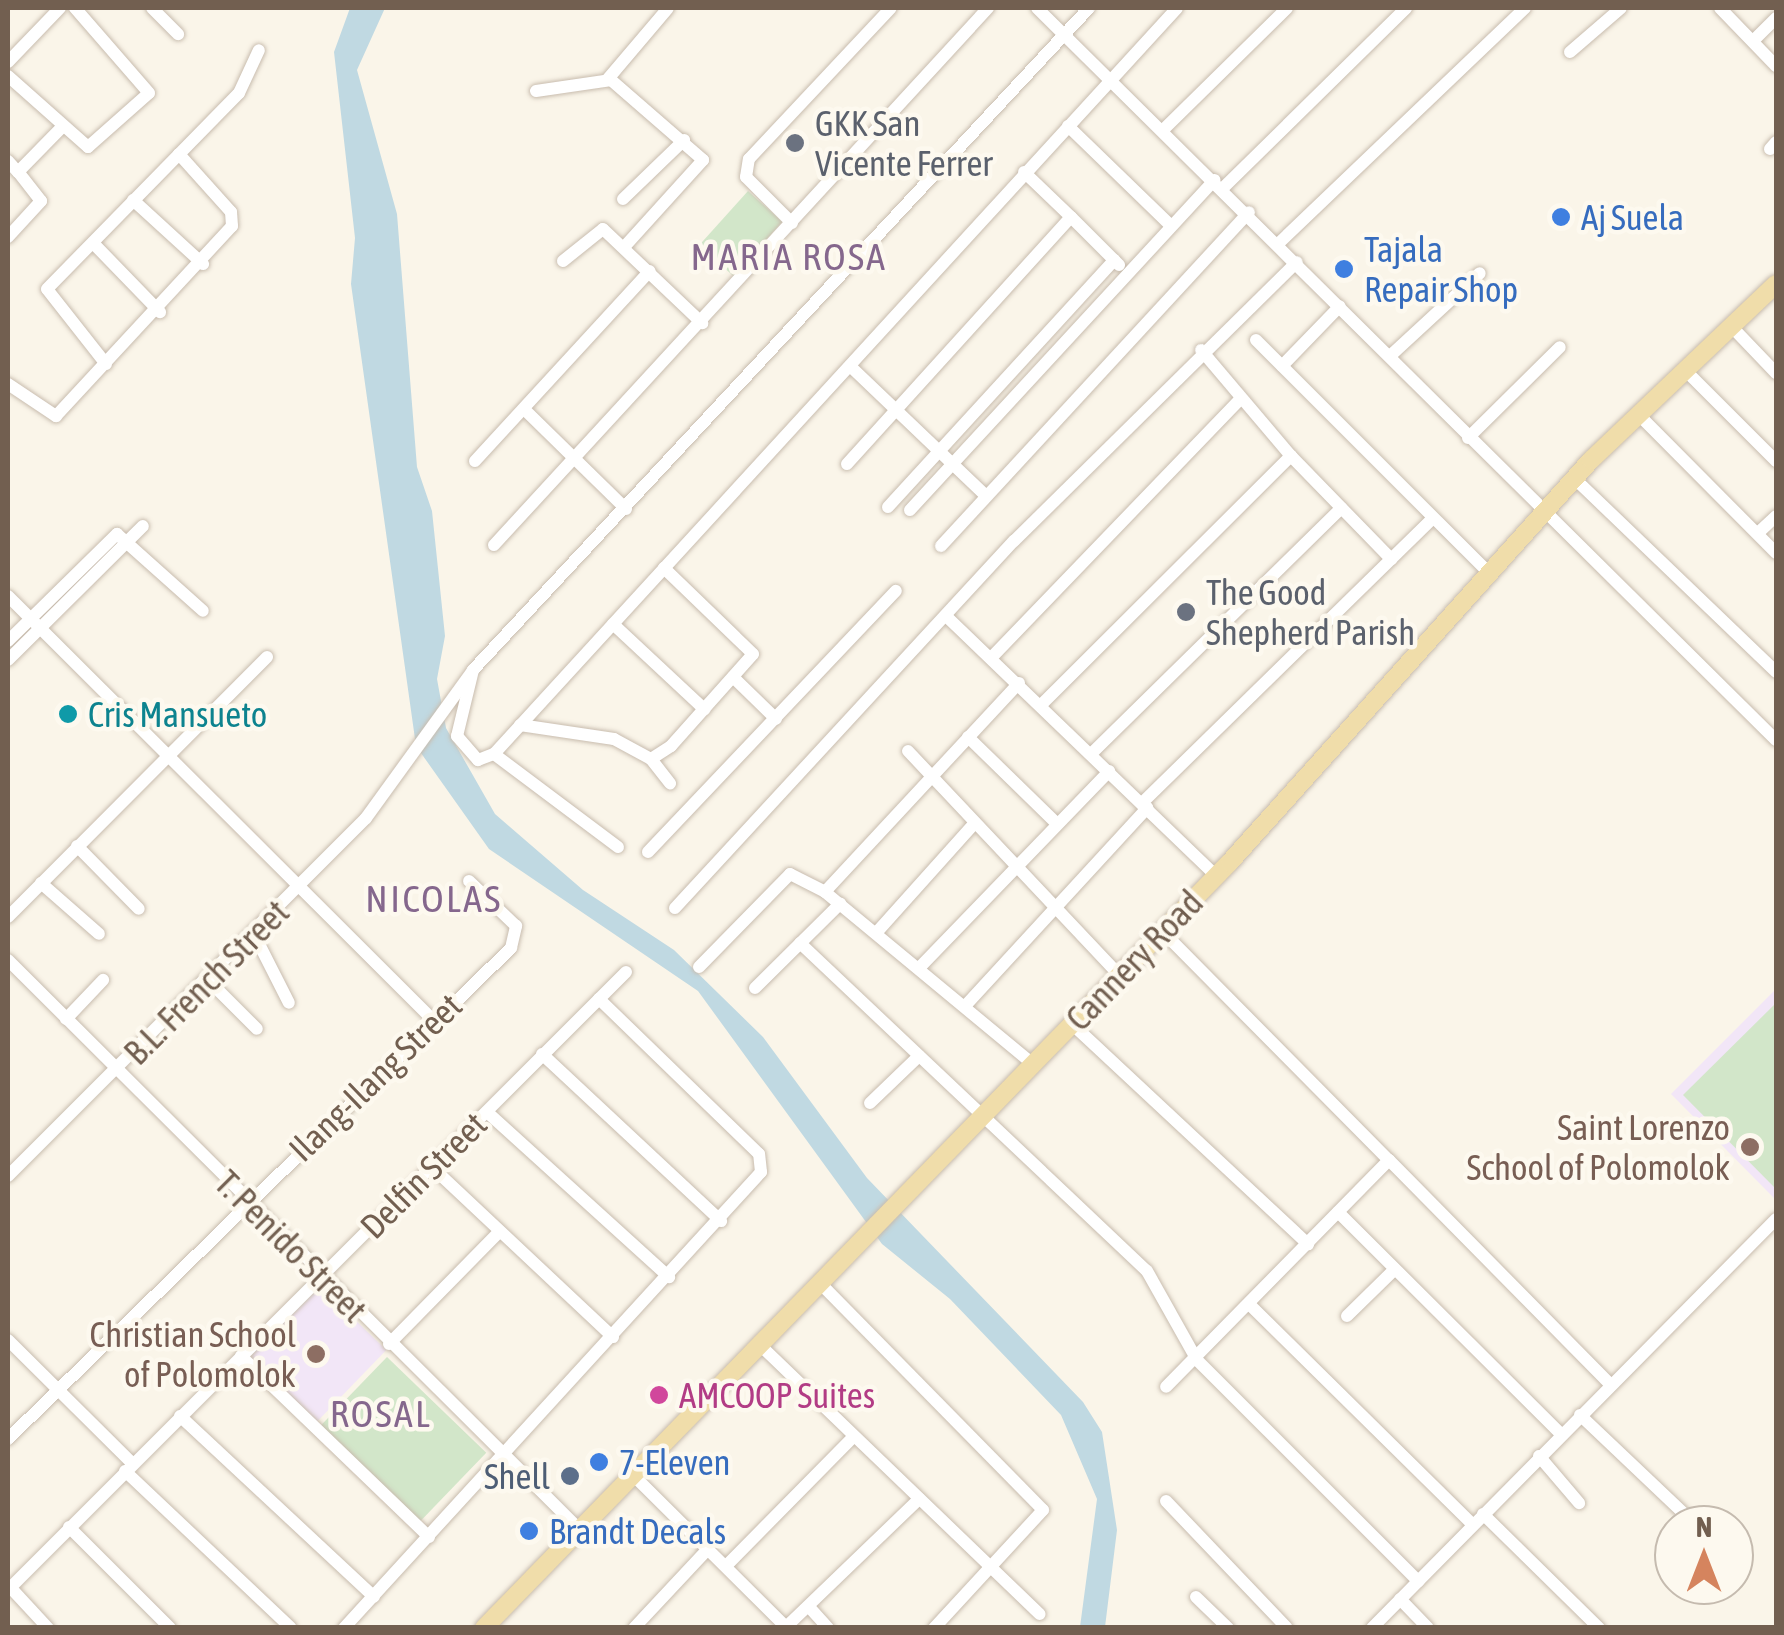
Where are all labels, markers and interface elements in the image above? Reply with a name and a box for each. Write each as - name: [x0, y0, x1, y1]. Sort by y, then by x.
- place label: GKK San Vicente Ferrer: [815, 102, 993, 184]
- marker: GKK San Vicente Ferrer: [784, 132, 806, 154]
- place label: Aj Suela: [1581, 196, 1684, 238]
- marker: Aj Suela: [1550, 206, 1572, 228]
- place label: Tajala Repair Shop: [1364, 228, 1518, 310]
- district label: MARIA ROSA: [691, 234, 887, 280]
- marker: Tajala Repair Shop: [1333, 258, 1355, 280]
- place label: The Good Shepherd Parish: [1206, 571, 1415, 653]
- marker: The Good Shepherd Parish: [1175, 601, 1197, 623]
- place label: Cris Mansueto: [88, 693, 267, 735]
- marker: Cris Mansueto: [57, 703, 79, 725]
- district label: NICOLAS: [365, 876, 503, 922]
- street label: Cannery Road: [1057, 881, 1211, 1039]
- street label: B.L. French Street: [115, 891, 297, 1073]
- street label: Ilang-Ilang Street: [280, 984, 470, 1170]
- street label: Delfin Street: [351, 1103, 495, 1247]
- place label: Saint Lorenzo School of Polomolok: [1466, 1106, 1730, 1188]
- marker: Saint Lorenzo School of Polomolok: [1739, 1136, 1761, 1158]
- street label: T. Penido Street: [207, 1162, 375, 1330]
- place label: Christian School of Polomolok: [90, 1313, 296, 1395]
- marker: Christian School of Polomolok: [305, 1343, 327, 1365]
- place label: AMCOOP Suites: [679, 1374, 875, 1416]
- marker: AMCOOP Suites: [648, 1384, 670, 1406]
- district label: ROSAL: [330, 1391, 432, 1437]
- place label: 7-Eleven: [619, 1441, 731, 1483]
- marker: 7-Eleven: [588, 1451, 610, 1473]
- place label: Shell: [484, 1455, 550, 1497]
- marker: Shell: [559, 1465, 581, 1487]
- north arrow: [1654, 1505, 1754, 1605]
- place label: Brandt Decals: [549, 1510, 726, 1552]
- text: N: [1696, 1511, 1712, 1543]
- marker: Brandt Decals: [518, 1520, 540, 1542]

